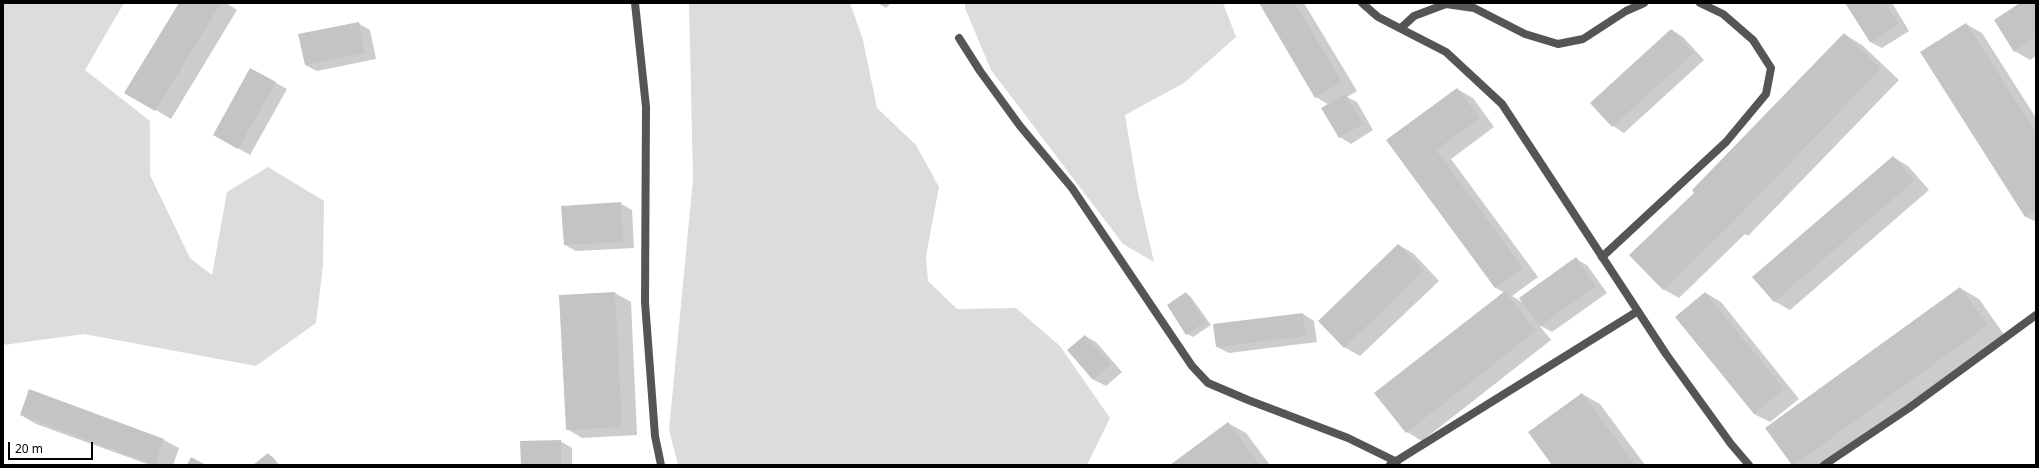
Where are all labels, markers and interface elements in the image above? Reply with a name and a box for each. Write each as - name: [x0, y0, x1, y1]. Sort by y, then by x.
- scale bar: [10, 434, 95, 460]
- text: 20 m: [15, 440, 43, 457]

